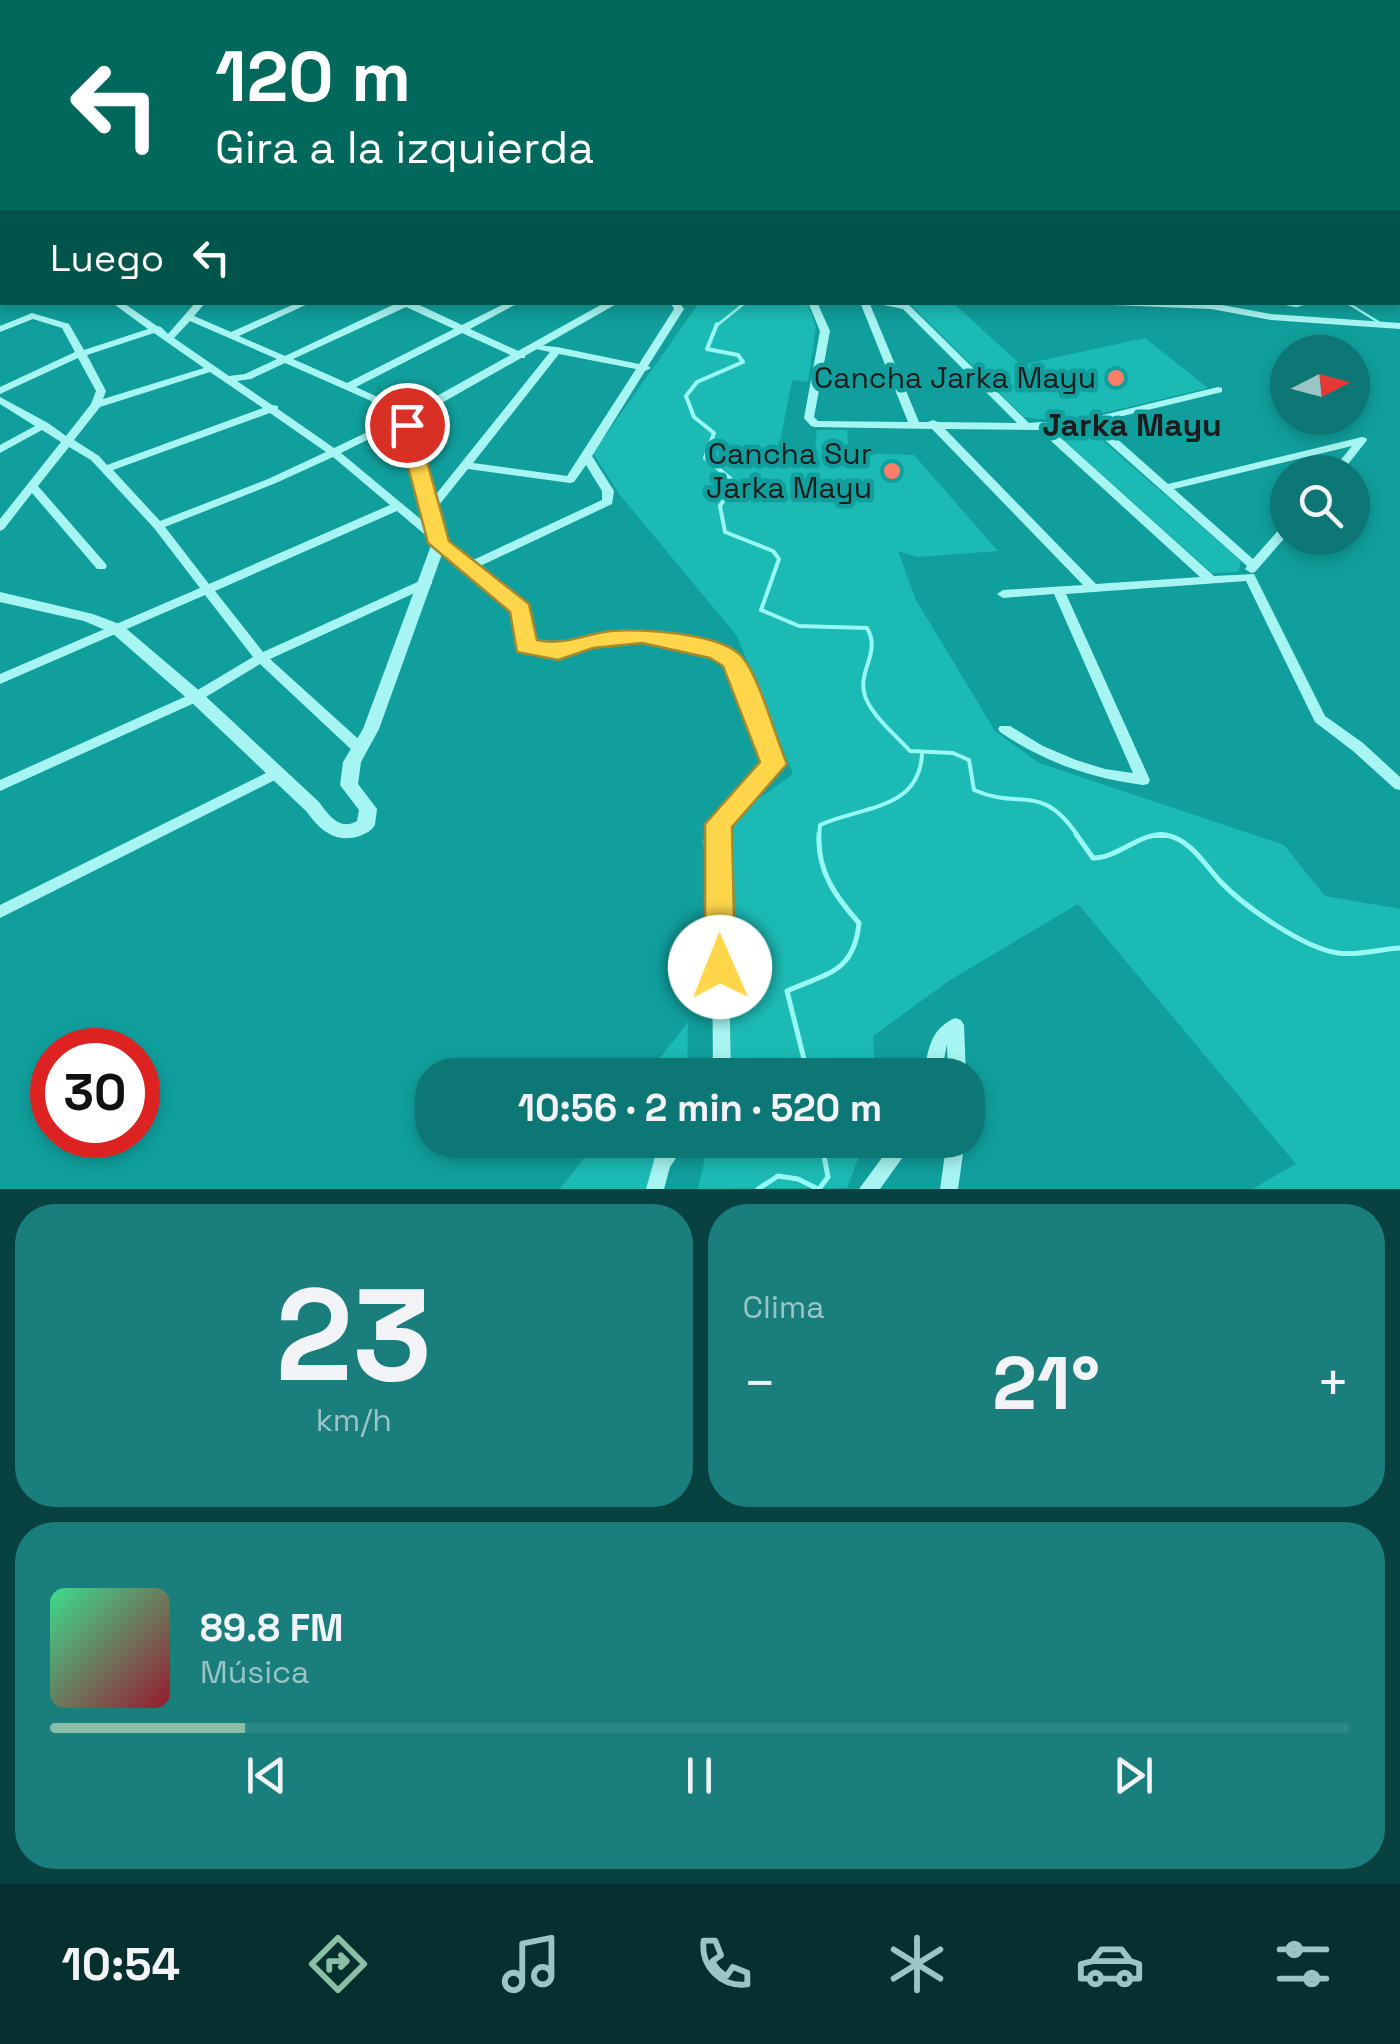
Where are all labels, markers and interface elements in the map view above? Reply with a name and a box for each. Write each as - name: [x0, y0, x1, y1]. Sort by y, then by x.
- text: 120 m: [215, 32, 411, 121]
- icon: left: [50, 40, 180, 170]
- text: Gira a la izquierda: [215, 119, 594, 176]
- icon: left: [184, 230, 239, 285]
- text: Luego: [50, 234, 164, 282]
- north arrow: [1270, 335, 1370, 435]
- map controls: [1270, 335, 1370, 555]
- place label: Cancha Jarka Mayu: [814, 358, 1096, 397]
- marker: Cancha Jarka Mayu: [1105, 367, 1127, 389]
- pin: [365, 383, 450, 468]
- icon: arrive: [380, 398, 435, 453]
- district label: Jarka Mayu: [1042, 405, 1222, 445]
- place label: Cancha Sur Jarka Mayu: [706, 434, 872, 507]
- button: search: [1270, 455, 1370, 555]
- marker: Cancha Sur Jarka Mayu: [881, 460, 903, 482]
- position arrow: [668, 915, 772, 1019]
- speed limit sign: 30: [30, 1028, 160, 1158]
- text: 10:56 · 2 min · 520 m: [518, 1084, 882, 1132]
- text: 23: [276, 1252, 432, 1418]
- text: Clima: [743, 1287, 825, 1327]
- text: 21°: [992, 1335, 1100, 1431]
- text: −: [743, 1348, 777, 1418]
- text: +: [1316, 1348, 1350, 1418]
- text: km/h: [316, 1400, 392, 1440]
- text: 89.8 FM: [200, 1604, 344, 1652]
- text: Música: [200, 1652, 310, 1692]
- icon: previous: [239, 1748, 294, 1803]
- icon: pause: [672, 1748, 727, 1803]
- icon: next: [1106, 1748, 1161, 1803]
- icon: directions: [303, 1929, 373, 1999]
- icon: music: [496, 1929, 566, 1999]
- icon: phone: [689, 1929, 759, 1999]
- icon: climate: [882, 1929, 952, 1999]
- icon: car: [1075, 1929, 1145, 1999]
- icon: filters: [1268, 1929, 1338, 1999]
- text: 10:54: [62, 1936, 180, 1993]

